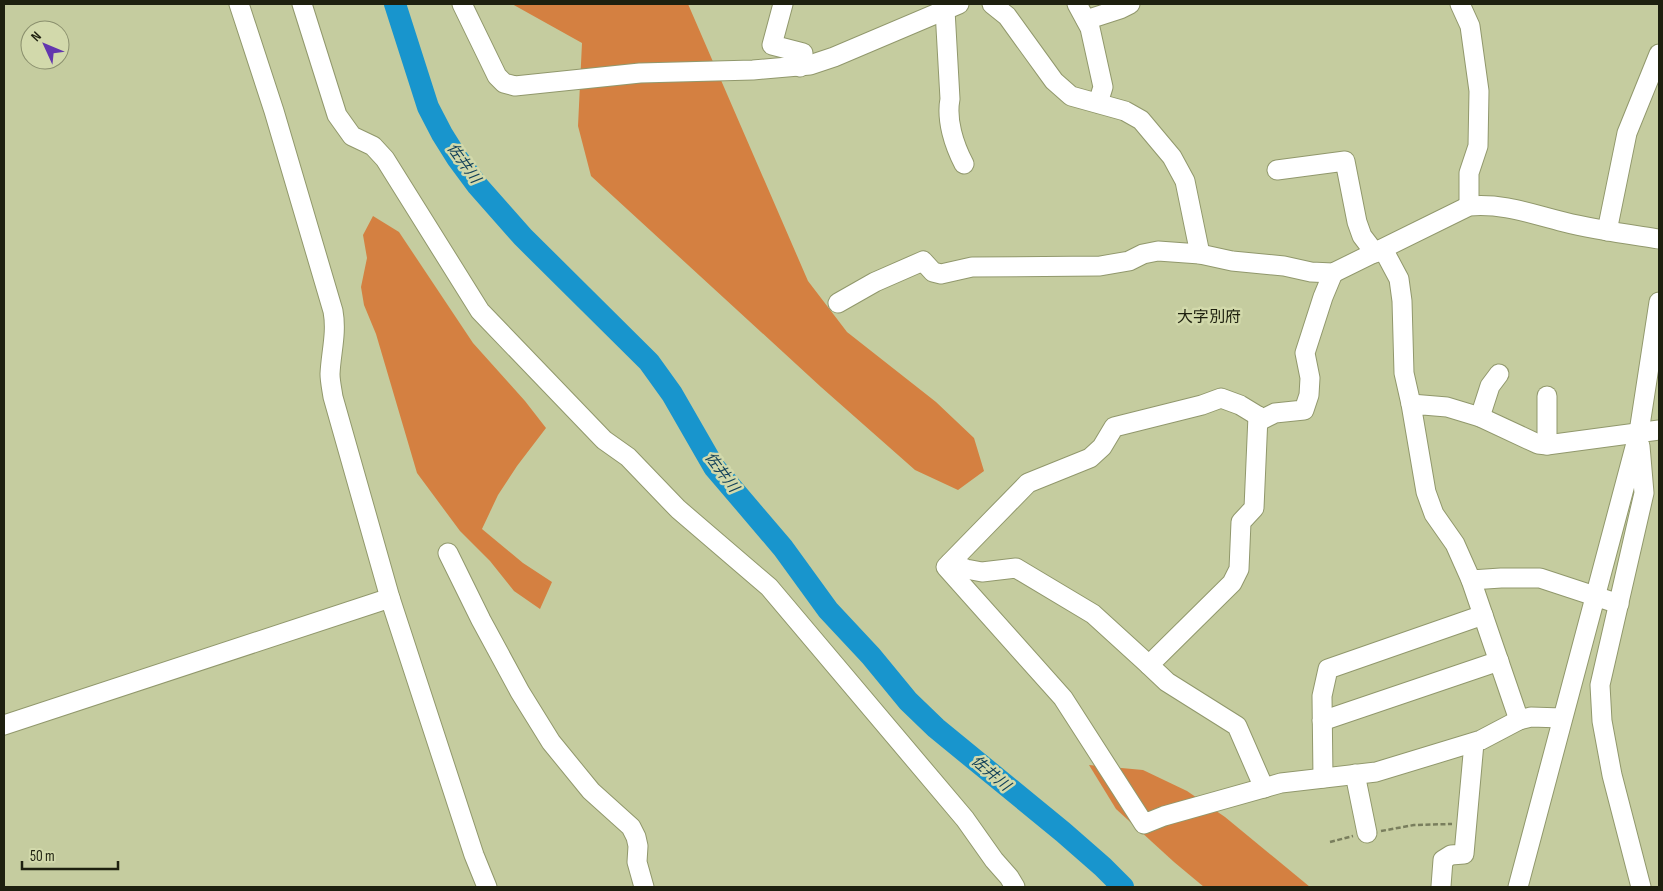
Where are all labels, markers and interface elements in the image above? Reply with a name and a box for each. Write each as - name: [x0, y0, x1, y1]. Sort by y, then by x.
- north arrow: [20, 20, 70, 70]
- text: N: [27, 28, 45, 45]
- water label: 佐井川: [443, 140, 486, 189]
- district label: 大字別府: [1177, 308, 1241, 327]
- water label: 佐井川: [700, 449, 744, 498]
- water label: 佐井川: [967, 752, 1016, 796]
- scale bar: [22, 838, 119, 870]
- text: 50 m: [30, 847, 55, 866]

